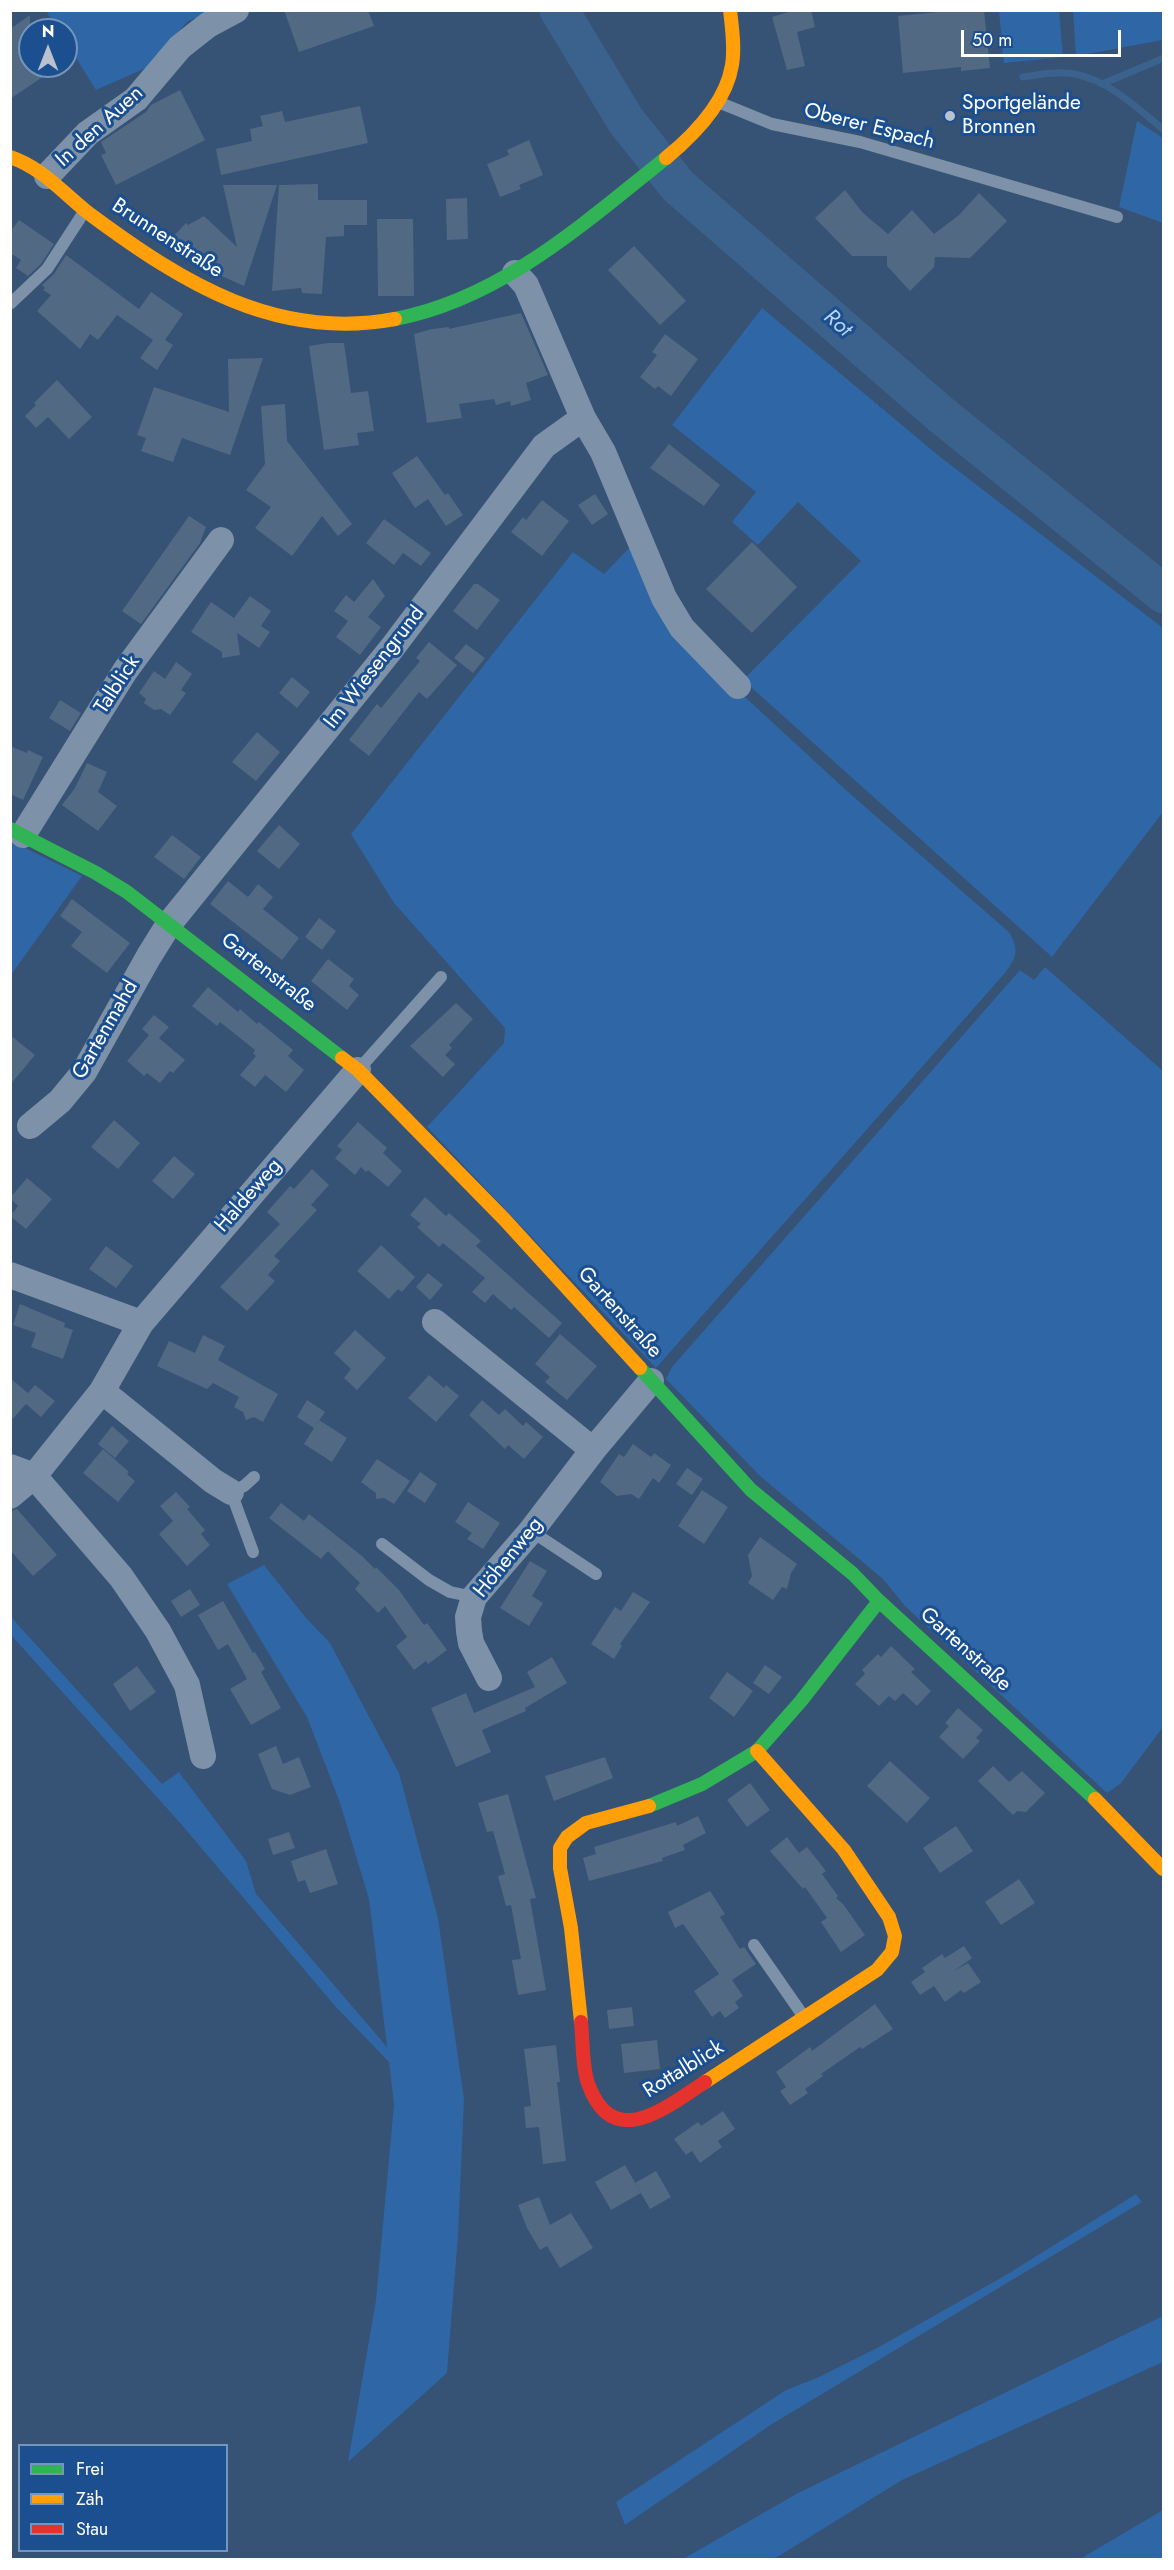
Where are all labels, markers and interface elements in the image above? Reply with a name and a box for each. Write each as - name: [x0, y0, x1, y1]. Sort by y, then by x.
- north arrow: [18, 18, 78, 78]
- scale bar: [964, 18, 1124, 56]
- text: N: [42, 20, 54, 43]
- text: 50 m: [972, 27, 1012, 53]
- street label: In den Auen: [51, 81, 149, 173]
- place label: Sportgelände Bronnen: [962, 91, 1081, 141]
- street label: Oberer Espach: [801, 99, 937, 155]
- marker: Sportgelände Bronnen: [943, 109, 957, 123]
- street label: Brunnenstraße: [107, 194, 227, 284]
- water label: Rot: [817, 305, 857, 343]
- street label: Im Wiesengrund: [319, 602, 431, 734]
- street label: Talblick: [90, 651, 146, 719]
- street label: Gartenstraße: [215, 928, 321, 1018]
- street label: Gartenmahd: [68, 976, 144, 1084]
- street label: Haldeweg: [210, 1154, 288, 1238]
- street label: Gartenstraße: [572, 1262, 666, 1364]
- street label: Höhenweg: [469, 1513, 549, 1603]
- street label: Gartenstraße: [914, 1603, 1016, 1697]
- street label: Rottalblick: [639, 2036, 729, 2104]
- legend: [18, 2444, 228, 2552]
- text: Frei: [76, 2456, 105, 2482]
- text: Zäh: [76, 2486, 104, 2512]
- text: Stau: [76, 2516, 108, 2542]

